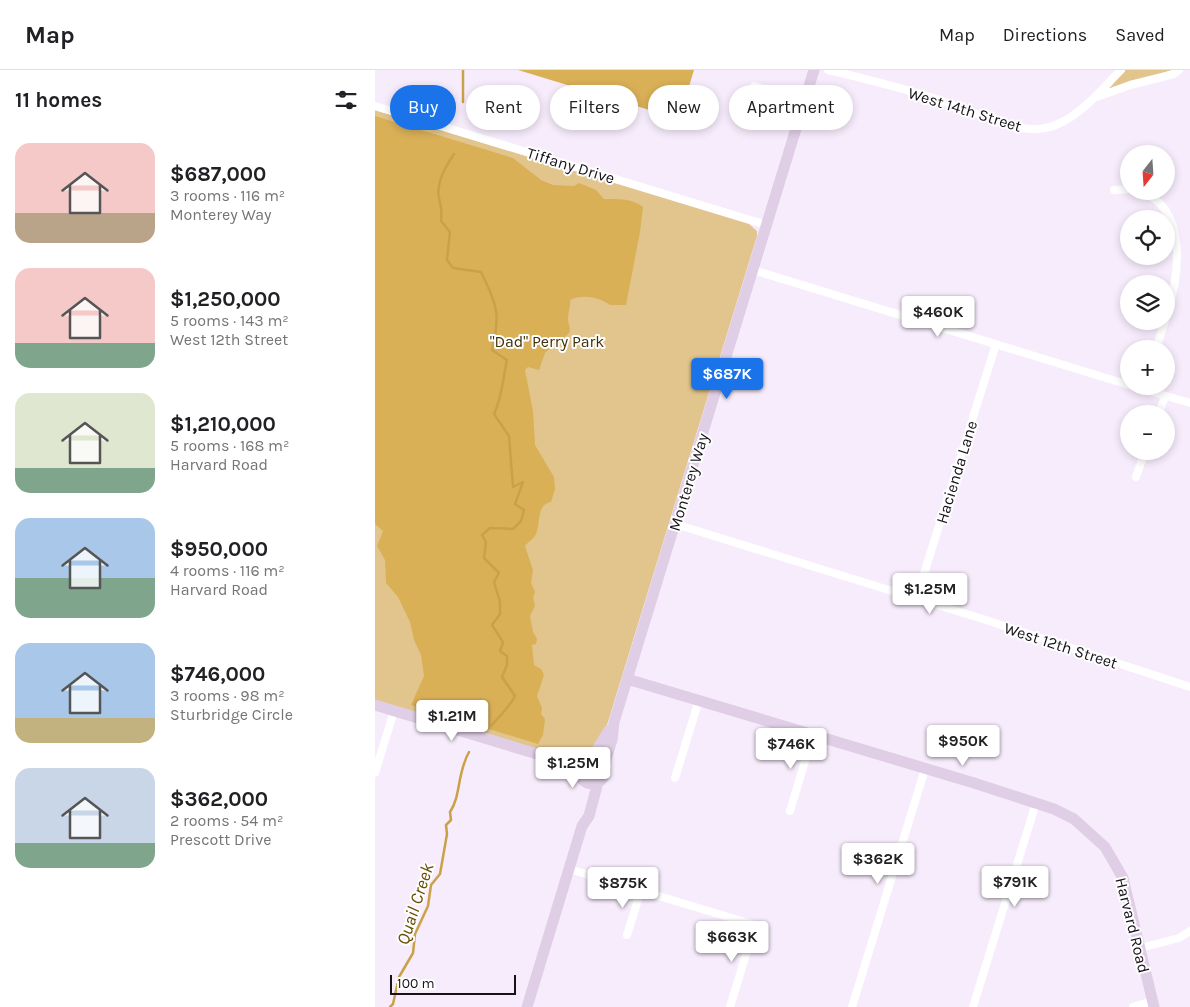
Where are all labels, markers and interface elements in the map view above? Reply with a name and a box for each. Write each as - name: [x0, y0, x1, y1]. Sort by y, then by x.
- text: Map: [25, 21, 75, 49]
- text: Map: [939, 24, 975, 46]
- text: Directions: [1003, 24, 1087, 46]
- text: Saved: [1115, 24, 1165, 46]
- street label: West 14th Street: [906, 83, 1024, 136]
- chip: Buy: [390, 85, 456, 130]
- chip: Rent: [466, 85, 540, 130]
- chip: Filters: [550, 85, 638, 130]
- chip: New: [648, 85, 719, 130]
- chip: Apartment: [729, 85, 853, 130]
- icon: filters: [332, 86, 360, 114]
- text: 11 homes: [15, 88, 102, 112]
- street label: Tiffany Drive: [525, 143, 617, 188]
- north arrow: [1120, 145, 1175, 200]
- map controls: [1120, 145, 1175, 460]
- text: $687,000: [170, 162, 266, 186]
- icon: home: [55, 163, 115, 223]
- text: 3 rooms · 116 m²: [170, 186, 285, 205]
- text: Monterey Way: [170, 205, 271, 224]
- button: locate: [1120, 210, 1175, 265]
- button: layers: [1120, 275, 1175, 330]
- text: $1,250,000: [170, 287, 281, 311]
- icon: home: [55, 288, 115, 348]
- pin: $460K: [903, 296, 973, 338]
- text: $460K: [913, 302, 963, 321]
- text: 5 rooms · 143 m²: [170, 311, 289, 330]
- text: West 12th Street: [170, 330, 288, 349]
- park label: "Dad" Perry Park: [490, 332, 604, 351]
- button: +: [1120, 340, 1175, 395]
- pin: $687K: [692, 358, 762, 400]
- text: $687K: [702, 364, 752, 383]
- button: −: [1120, 405, 1175, 460]
- text: $1,210,000: [170, 412, 276, 436]
- icon: home: [55, 413, 115, 473]
- street label: Hacienda Lane: [932, 418, 981, 526]
- street label: Monterey Way: [665, 430, 713, 533]
- text: 5 rooms · 168 m²: [170, 436, 289, 455]
- text: Harvard Road: [170, 455, 268, 474]
- text: $950,000: [170, 537, 268, 561]
- icon: home: [55, 538, 115, 598]
- text: 4 rooms · 116 m²: [170, 561, 285, 580]
- pin: $1.25M: [889, 572, 971, 615]
- text: $1.25M: [903, 579, 957, 598]
- text: Harvard Road: [170, 580, 268, 599]
- street label: West 12th Street: [1002, 618, 1120, 673]
- text: $746,000: [170, 662, 265, 686]
- icon: home: [55, 663, 115, 723]
- text: 3 rooms · 98 m²: [170, 686, 285, 705]
- pin: $1.21M: [411, 700, 493, 742]
- text: Sturbridge Circle: [170, 705, 293, 724]
- text: $1.21M: [427, 706, 477, 725]
- pin: $950K: [928, 724, 998, 767]
- pin: $746K: [756, 728, 826, 770]
- text: $950K: [938, 731, 988, 750]
- text: $746K: [767, 734, 815, 753]
- pin: $1.25M: [532, 746, 614, 789]
- text: $1.25M: [546, 753, 600, 772]
- text: $362,000: [170, 787, 268, 811]
- icon: home: [55, 788, 115, 848]
- text: 2 rooms · 54 m²: [170, 811, 283, 830]
- text: Prescott Drive: [170, 830, 271, 849]
- pin: $362K: [843, 842, 913, 885]
- text: $362K: [853, 849, 903, 868]
- water label: Quail Creek: [391, 860, 439, 948]
- pin: $875K: [588, 866, 658, 909]
- pin: $791K: [980, 866, 1050, 908]
- text: $791K: [993, 872, 1037, 891]
- text: $875K: [598, 873, 648, 892]
- street label: Harvard Road: [1111, 875, 1154, 975]
- pin: $663K: [697, 920, 767, 963]
- text: $663K: [707, 927, 757, 946]
- scale bar: [390, 972, 516, 995]
- text: 100 m: [397, 975, 435, 992]

